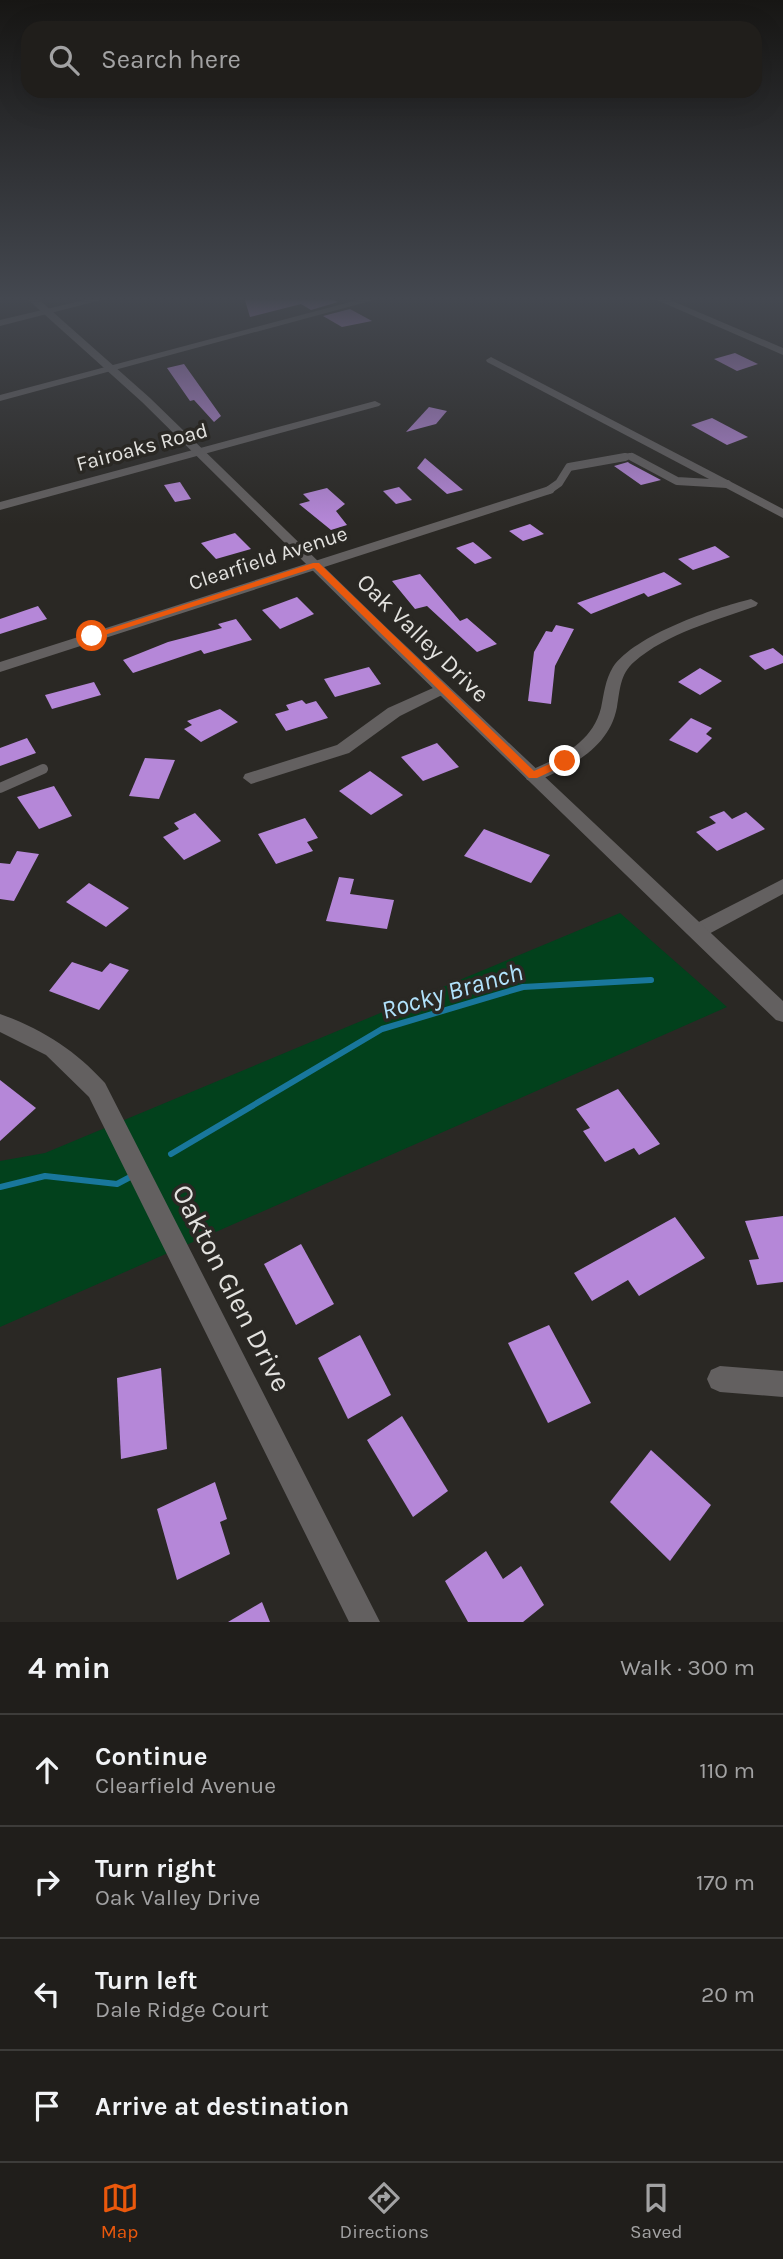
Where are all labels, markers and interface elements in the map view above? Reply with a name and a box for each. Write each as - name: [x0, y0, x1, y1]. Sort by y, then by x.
- search box: [21, 21, 762, 98]
- icon: search: [45, 41, 83, 79]
- text: Search here: [101, 44, 241, 75]
- street label: Fairoaks Road: [74, 418, 210, 476]
- street label: Clearfield Avenue: [186, 521, 350, 595]
- street label: Oak Valley Drive: [351, 568, 495, 708]
- route start: [76, 620, 107, 651]
- route end: [549, 745, 580, 776]
- water label: Rocky Branch: [378, 956, 526, 1026]
- street label: Oakton Glen Drive: [166, 1179, 298, 1397]
- text: 4 min: [28, 1650, 110, 1686]
- text: Walk · 300 m: [620, 1654, 755, 1681]
- text: Continue: [95, 1741, 207, 1772]
- icon: ahead: [28, 1751, 66, 1789]
- text: 110 m: [699, 1757, 755, 1784]
- text: Clearfield Avenue: [95, 1772, 276, 1799]
- text: Turn right: [95, 1853, 216, 1884]
- icon: right: [28, 1863, 66, 1901]
- text: 170 m: [696, 1869, 755, 1896]
- text: Oak Valley Drive: [95, 1884, 260, 1911]
- text: Turn left: [95, 1965, 197, 1996]
- icon: left: [28, 1975, 66, 2013]
- text: 20 m: [701, 1981, 755, 2008]
- text: Dale Ridge Court: [95, 1996, 269, 2023]
- icon: arrive: [28, 2087, 66, 2125]
- text: Arrive at destination: [95, 2091, 349, 2122]
- tab: Map: [101, 2179, 139, 2243]
- tab: Directions: [340, 2179, 429, 2243]
- tab: Saved: [630, 2179, 682, 2243]

